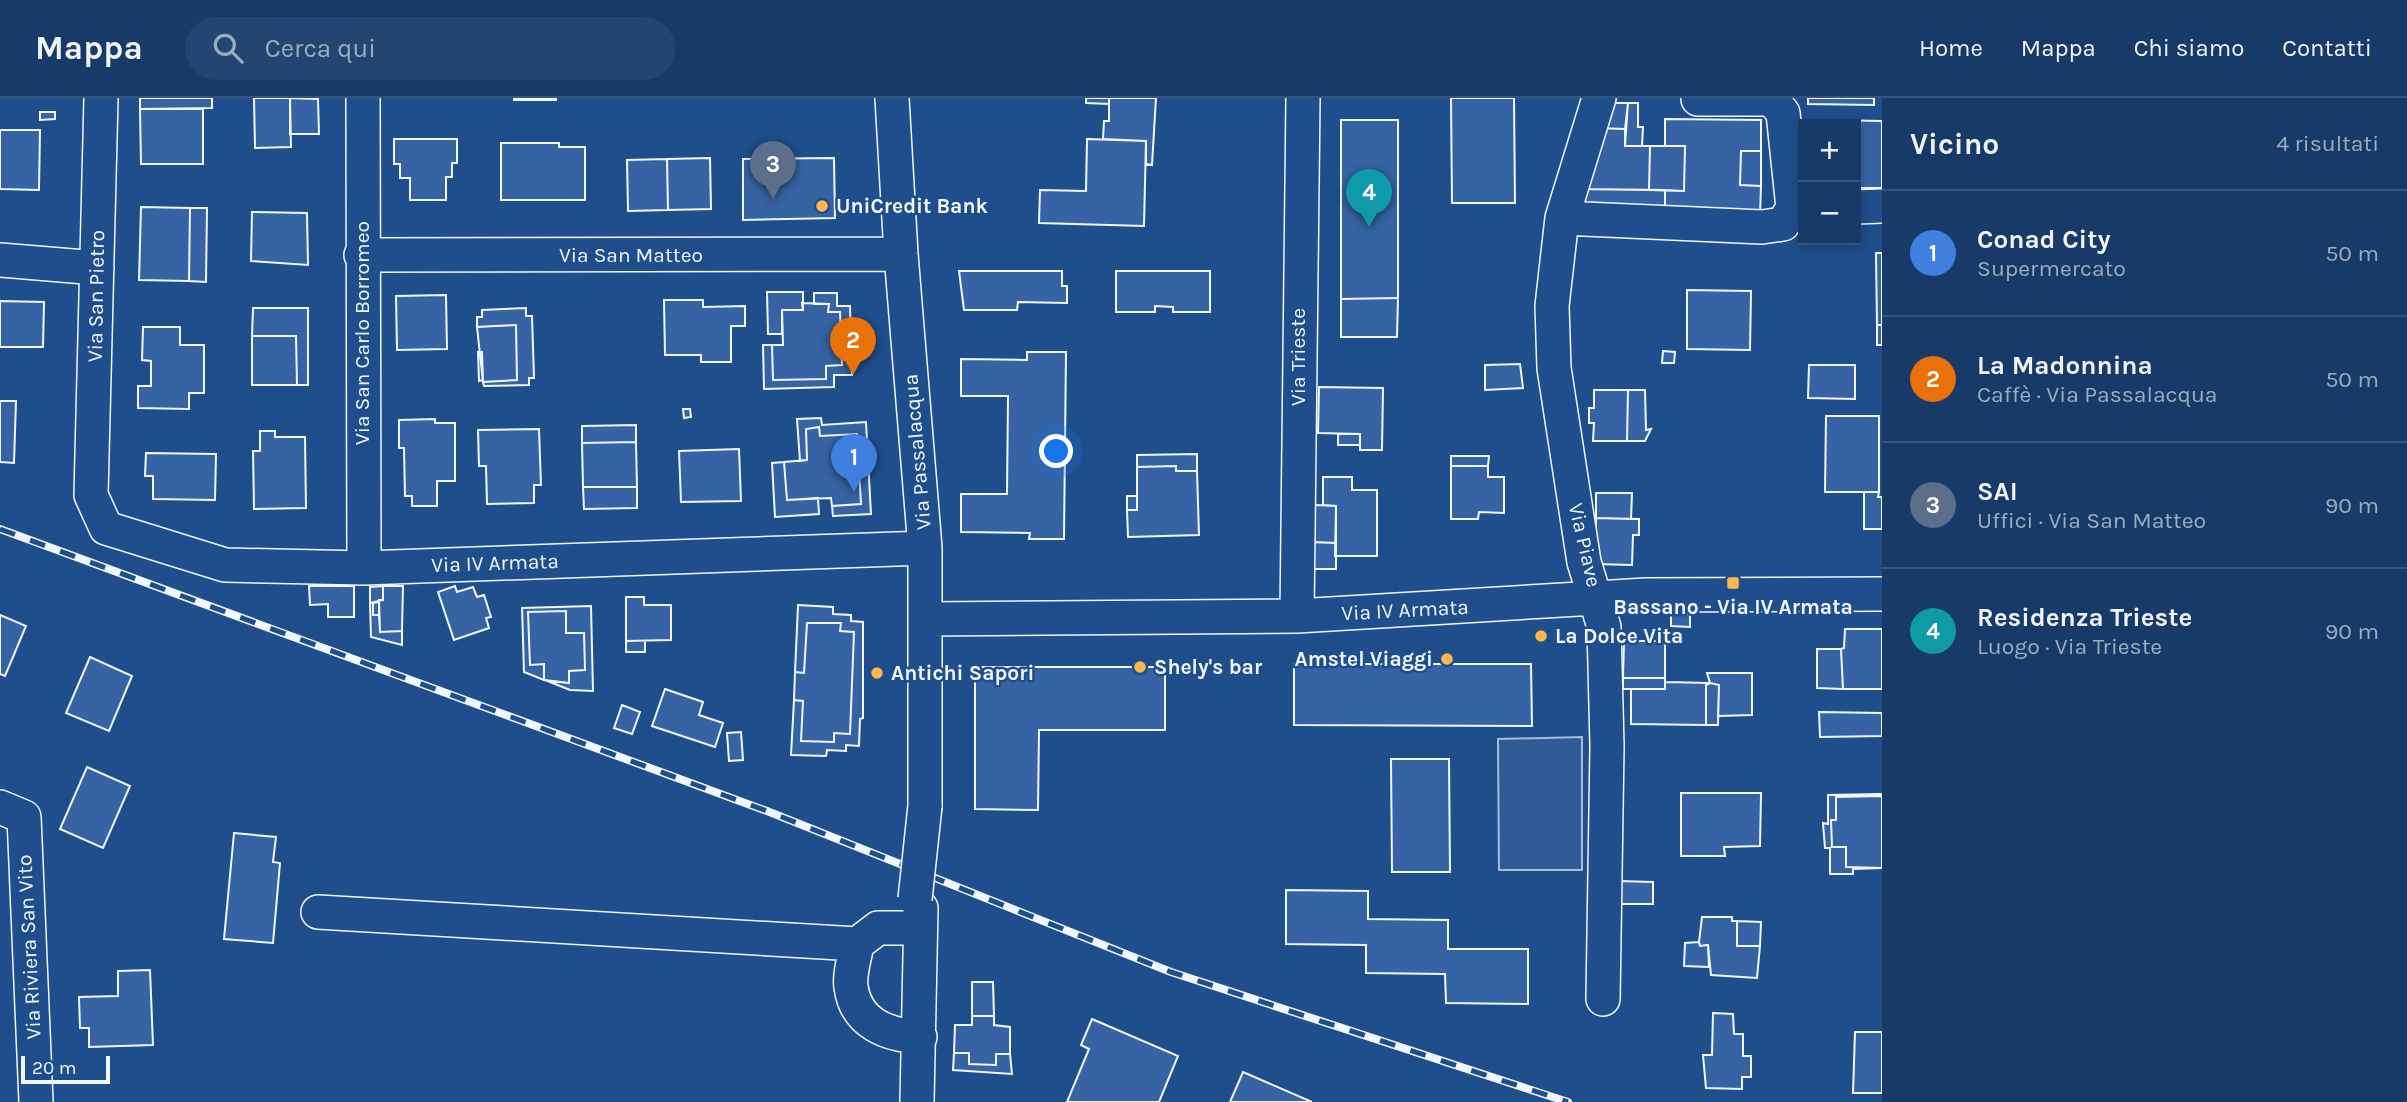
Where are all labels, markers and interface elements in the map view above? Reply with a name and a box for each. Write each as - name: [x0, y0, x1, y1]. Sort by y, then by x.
- search box: [185, 17, 675, 80]
- text: Mappa: [35, 29, 143, 67]
- icon: search: [209, 29, 247, 67]
- text: Cerca qui: [265, 33, 376, 64]
- text: Home: [1919, 34, 1983, 62]
- text: Mappa: [2021, 34, 2096, 62]
- text: Chi siamo: [2134, 34, 2244, 62]
- text: Contatti: [2282, 34, 2372, 62]
- map controls: [1798, 119, 1861, 245]
- button: +: [1798, 119, 1861, 182]
- text: Vicino: [1910, 126, 1999, 162]
- text: 4 risultati: [2276, 130, 2379, 157]
- pin: 3: [750, 141, 796, 199]
- pin: 4: [1346, 169, 1392, 227]
- button: −: [1798, 182, 1861, 245]
- place label: UniCredit Bank: [836, 194, 988, 218]
- marker: UniCredit Bank: [814, 198, 830, 214]
- street label: Via San Carlo Borromeo: [350, 221, 374, 445]
- text: Conad City: [1977, 224, 2110, 255]
- street label: Via San Pietro: [83, 230, 109, 362]
- text: 1: [1929, 240, 1937, 267]
- text: 50 m: [2325, 240, 2379, 267]
- street label: Via San Matteo: [559, 243, 703, 267]
- text: Supermercato: [1977, 255, 2126, 282]
- street label: Via Trieste: [1286, 308, 1310, 406]
- pin: 2: [830, 317, 876, 375]
- text: La Madonnina: [1977, 350, 2153, 381]
- text: 2: [1926, 366, 1940, 393]
- text: 50 m: [2325, 366, 2379, 393]
- street label: Via Passalacqua: [898, 373, 936, 531]
- text: Caffè · Via Passalacqua: [1977, 381, 2218, 408]
- pin: 1: [831, 434, 877, 492]
- your location: [1039, 434, 1073, 468]
- text: SAI: [1977, 476, 2018, 507]
- text: 3: [1926, 492, 1940, 519]
- text: 90 m: [2325, 492, 2379, 519]
- street label: Via Piave: [1564, 501, 1606, 589]
- text: Uffici · Via San Matteo: [1977, 507, 2206, 534]
- street label: Via IV Armata: [431, 549, 559, 577]
- marker: Bassano - Via IV Armata: [1725, 575, 1741, 591]
- street label: Via IV Armata: [1341, 595, 1469, 625]
- place label: Bassano - Via IV Armata: [1613, 595, 1853, 619]
- text: Residenza Trieste: [1977, 602, 2192, 633]
- text: 4: [1926, 618, 1940, 645]
- text: 90 m: [2325, 618, 2379, 645]
- place label: La Dolce Vita: [1555, 624, 1683, 648]
- marker: La Dolce Vita: [1533, 628, 1549, 644]
- text: Luogo · Via Trieste: [1977, 633, 2162, 660]
- place label: Amstel Viaggi: [1295, 647, 1433, 671]
- marker: Amstel Viaggi: [1439, 651, 1455, 667]
- place label: Shely's bar: [1154, 655, 1263, 679]
- marker: Shely's bar: [1132, 659, 1148, 675]
- place label: Antichi Sapori: [891, 661, 1034, 685]
- marker: Antichi Sapori: [869, 665, 885, 681]
- street label: Via Riviera San Vito: [12, 854, 46, 1040]
- scale bar: [21, 1053, 110, 1085]
- text: 20 m: [32, 1057, 77, 1079]

